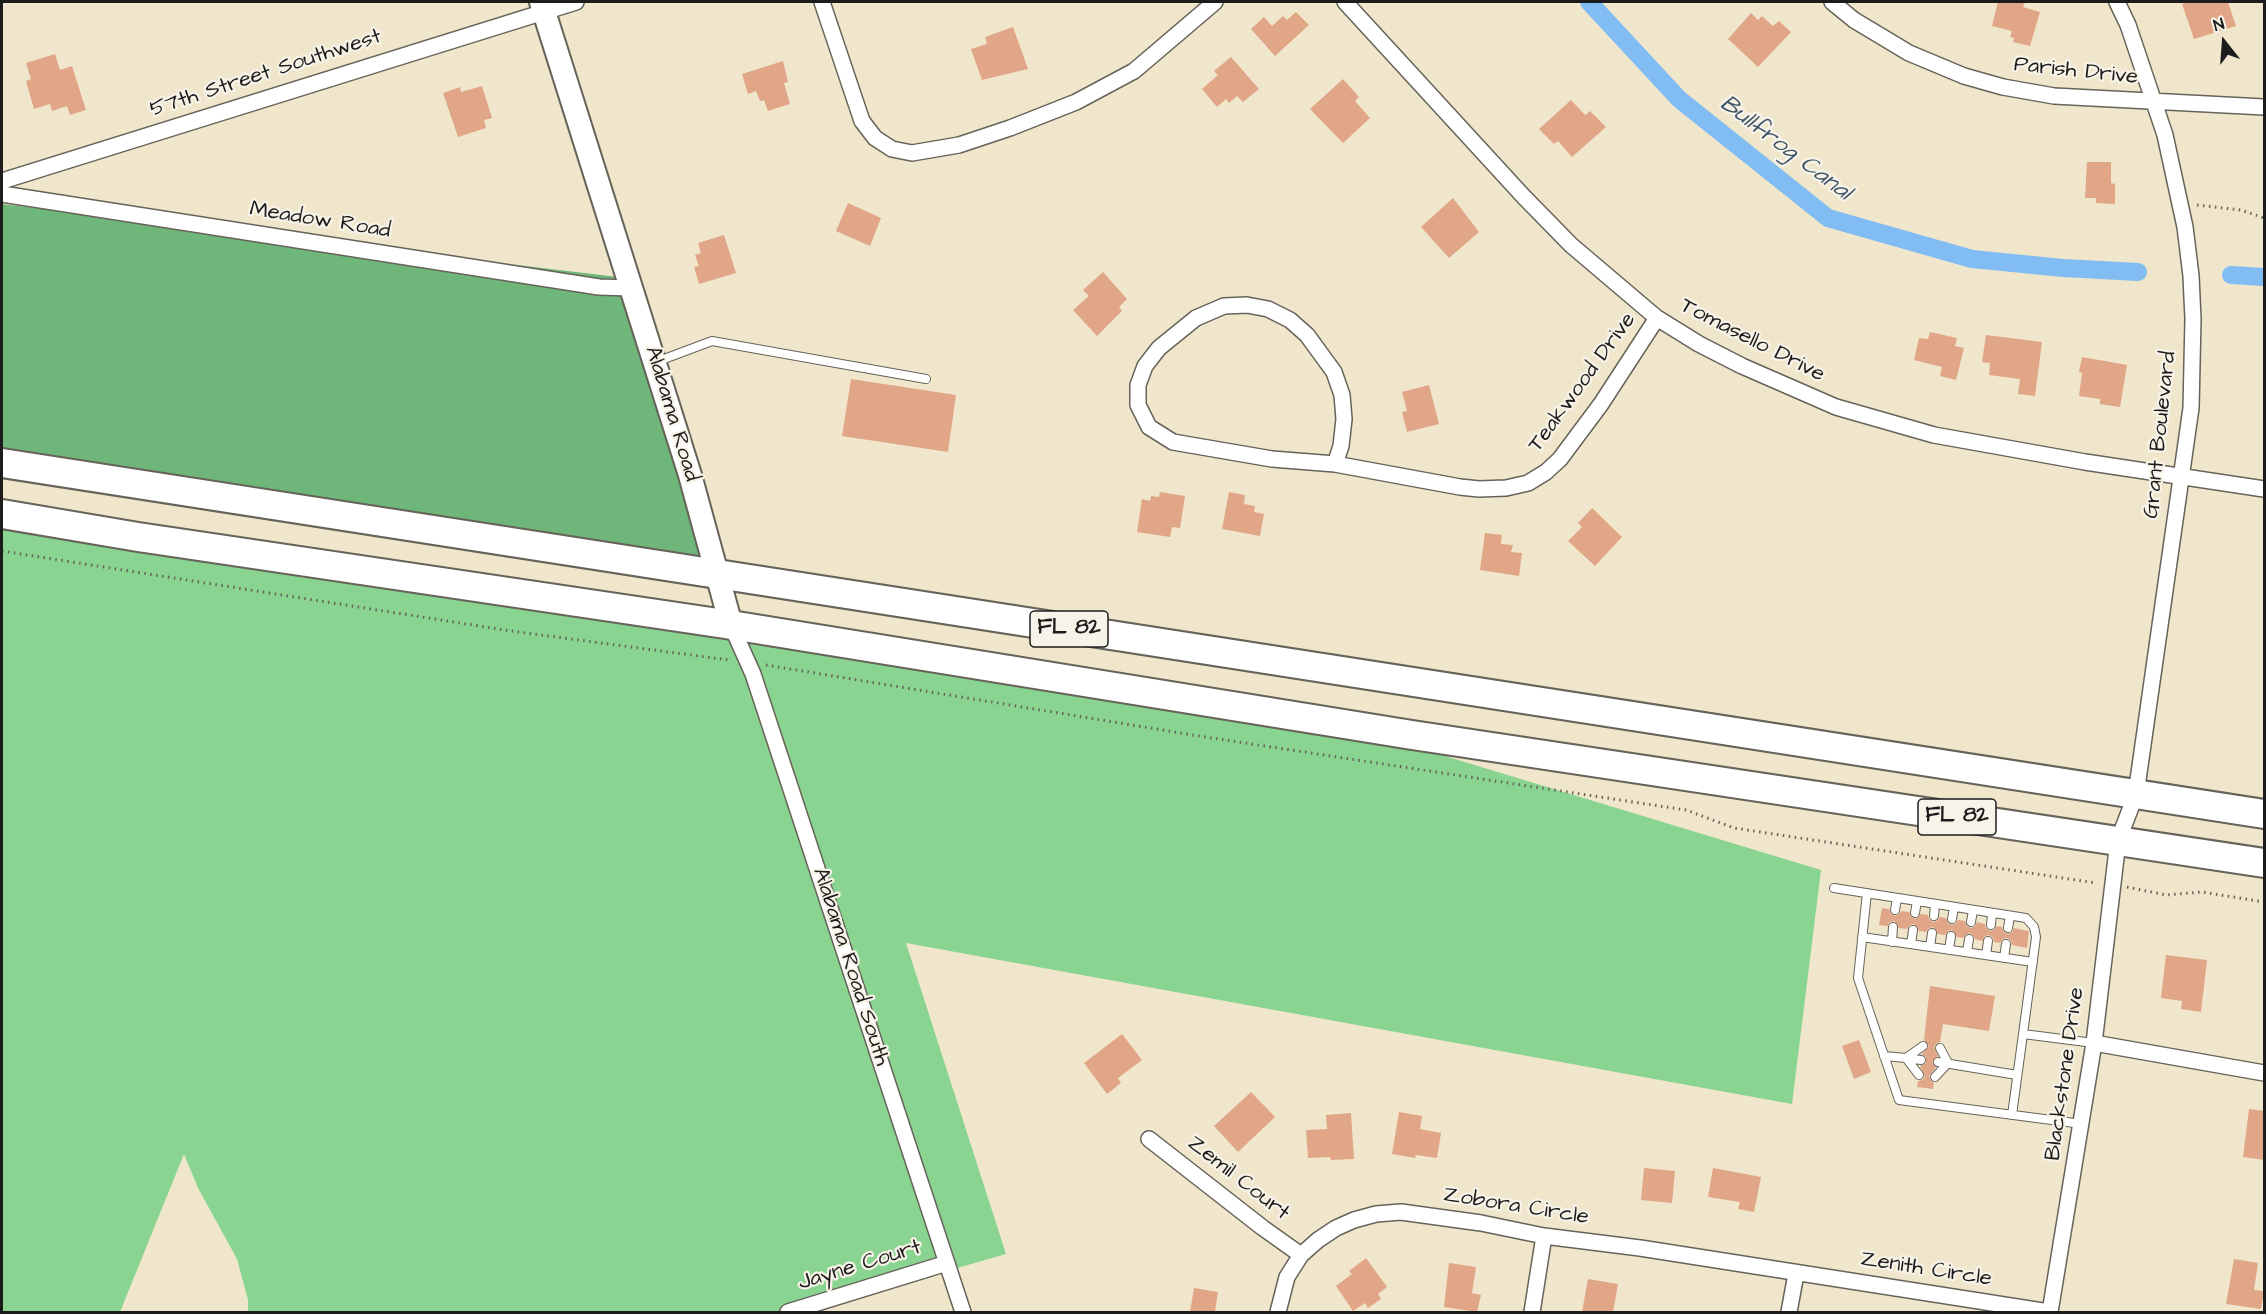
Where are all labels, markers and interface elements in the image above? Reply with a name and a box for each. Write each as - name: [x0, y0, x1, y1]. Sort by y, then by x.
- north arrow: [2194, 12, 2254, 72]
- text: N: [2211, 13, 2227, 37]
- street label: 57th Street Southwest: [147, 24, 385, 124]
- street label: Parish Drive: [2013, 52, 2139, 92]
- water label: Bullfrog Canal: [1714, 90, 1856, 208]
- street label: Meadow Road: [248, 197, 392, 245]
- street label: Tomasello Drive: [1675, 293, 1829, 389]
- street label: Teakwood Drive: [1524, 308, 1642, 458]
- street label: Alabama Road: [638, 343, 704, 485]
- street label: Grant Boulevard: [2139, 350, 2183, 520]
- road number: FL 82: [1030, 611, 1108, 647]
- road number: FL 82: [1918, 799, 1996, 835]
- street label: Alabama Road South: [806, 865, 894, 1069]
- street label: Blackstone Drive: [2041, 986, 2091, 1162]
- street label: Zemil Court: [1182, 1131, 1294, 1227]
- street label: Zobora Circle: [1441, 1182, 1591, 1232]
- street label: Jayne Court: [796, 1235, 924, 1297]
- street label: Zenith Circle: [1859, 1247, 1993, 1293]

